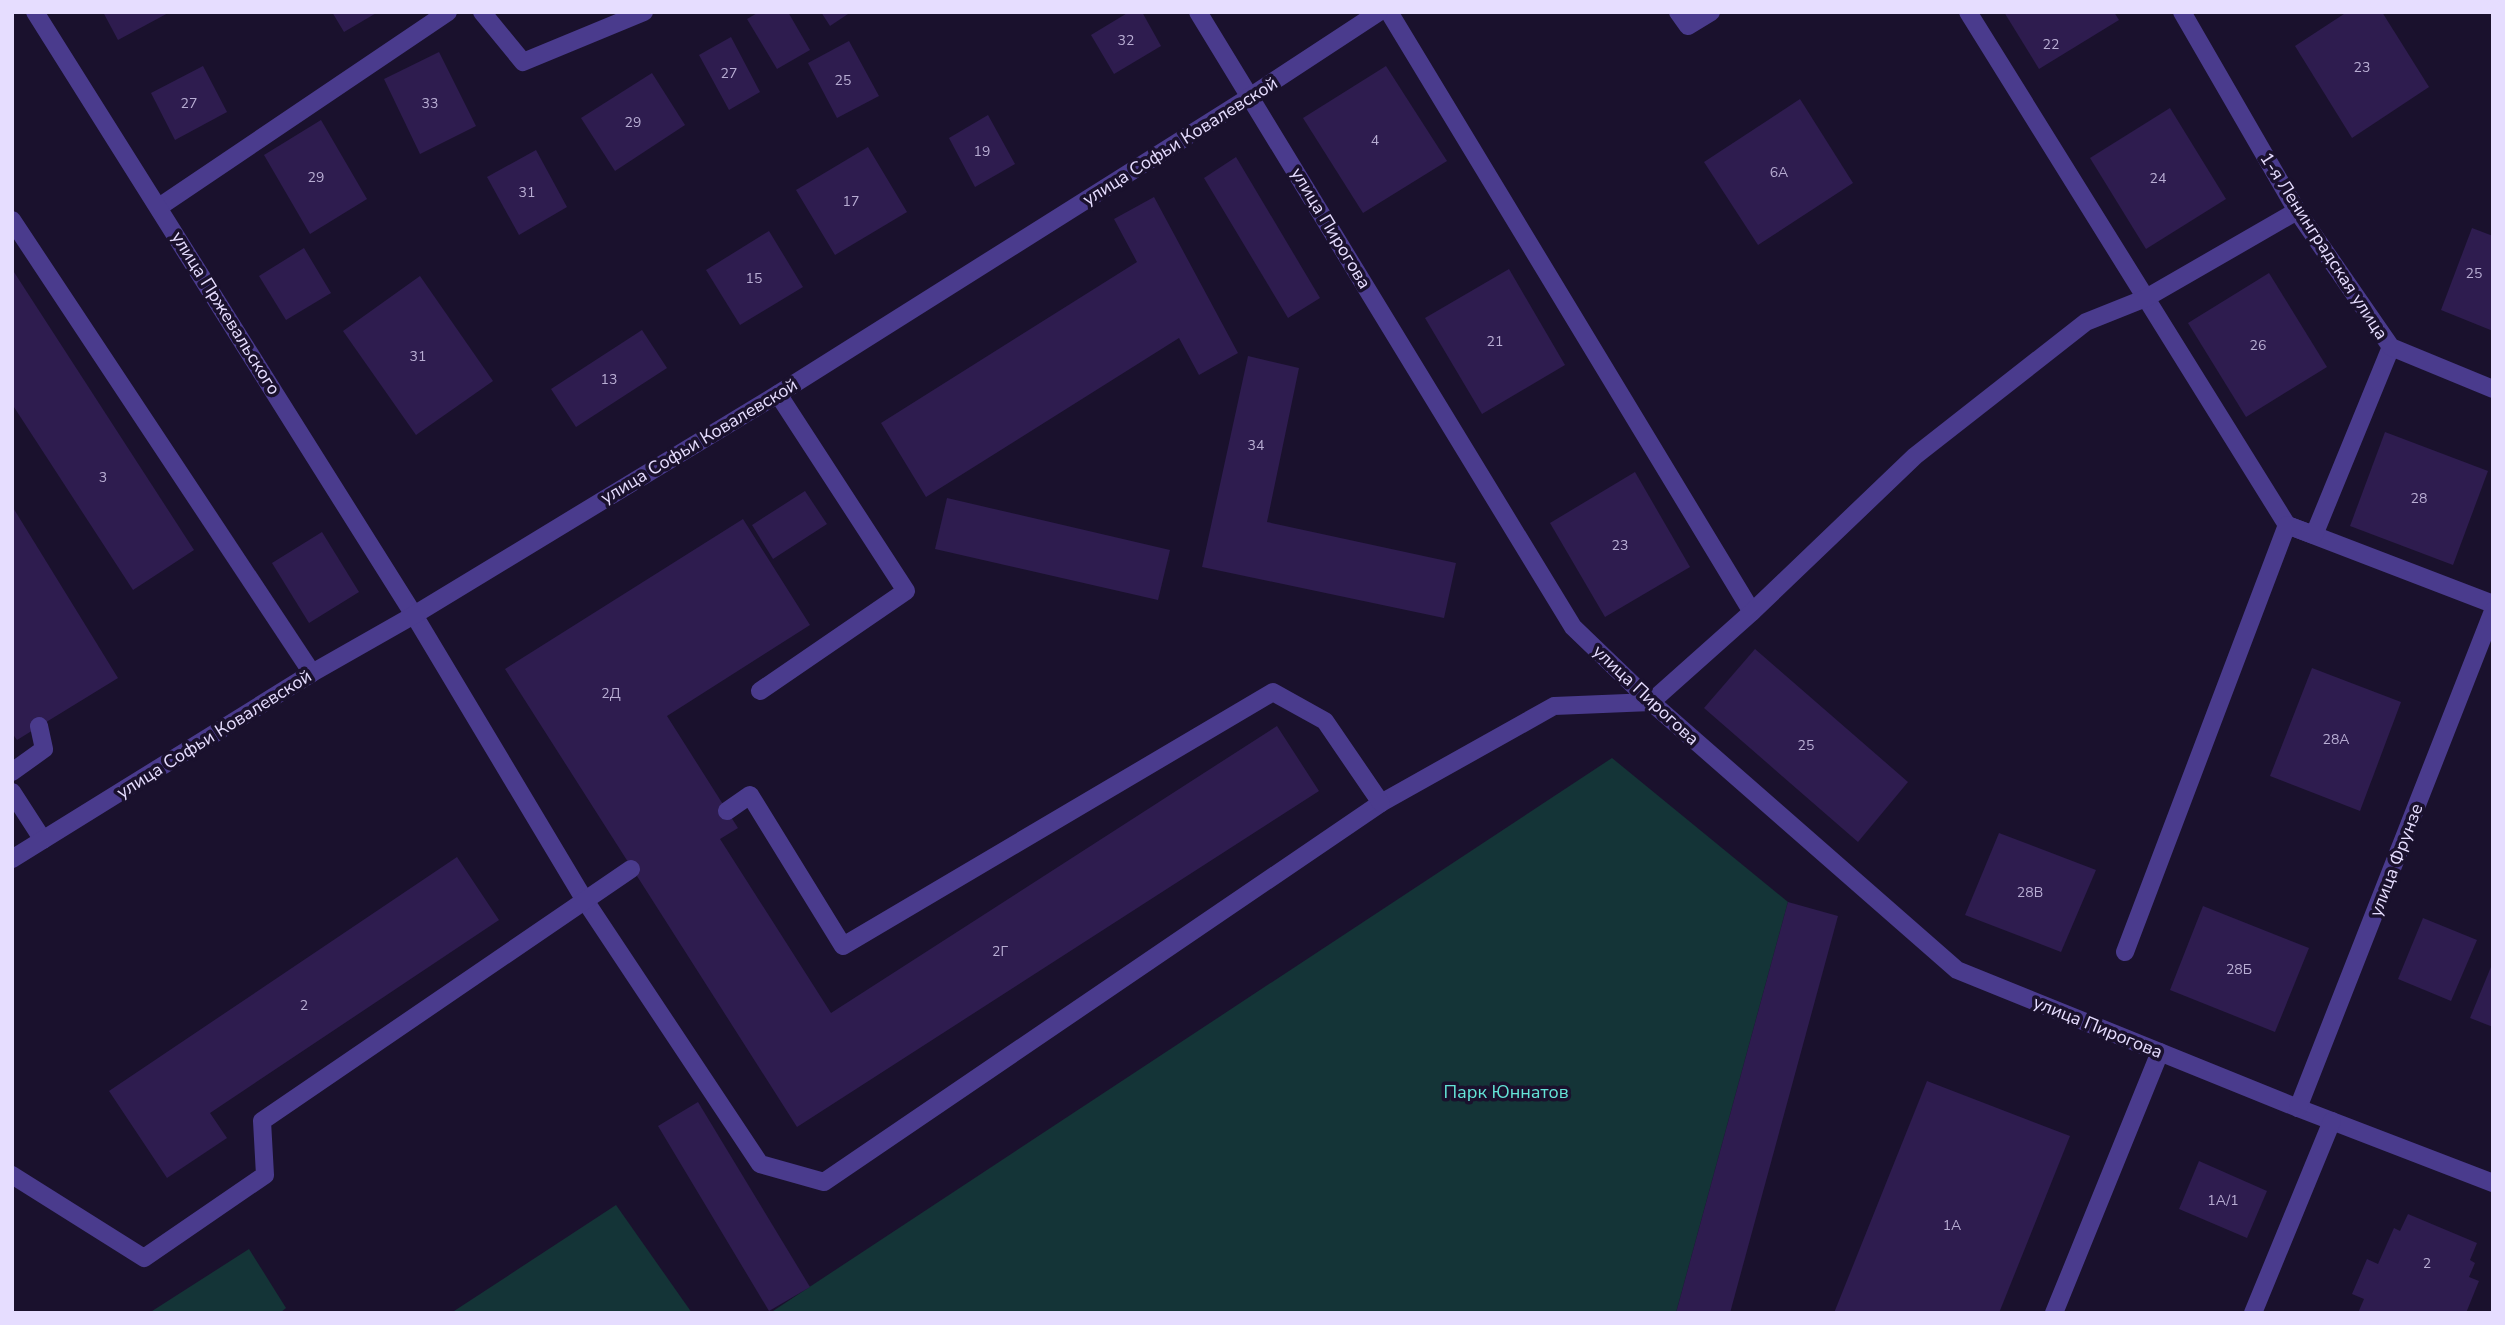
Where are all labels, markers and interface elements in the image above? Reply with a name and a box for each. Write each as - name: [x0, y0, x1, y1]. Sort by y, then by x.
- house number: 32: [1118, 31, 1134, 50]
- house number: 22: [2043, 35, 2059, 54]
- house number: 23: [2354, 58, 2370, 77]
- house number: 27: [721, 64, 737, 83]
- house number: 25: [835, 71, 851, 90]
- street label: улица Софьи Ковалевской: [1078, 71, 1282, 211]
- house number: 27: [181, 94, 197, 113]
- house number: 33: [422, 94, 438, 113]
- house number: 29: [625, 113, 641, 132]
- house number: 4: [1371, 131, 1379, 150]
- house number: 19: [974, 142, 990, 161]
- street label: 1-я Ленинградская улица: [2254, 148, 2394, 344]
- street label: улица Пирогова: [1285, 163, 1377, 293]
- house number: 6А: [1770, 163, 1788, 182]
- house number: 29: [308, 168, 324, 187]
- house number: 24: [2150, 169, 2166, 188]
- house number: 31: [519, 183, 535, 202]
- house number: 17: [843, 192, 859, 211]
- street label: улица Пржевальского: [166, 227, 286, 399]
- house number: 25: [2466, 264, 2482, 283]
- house number: 15: [746, 269, 762, 288]
- house number: 21: [1487, 332, 1503, 351]
- house number: 26: [2250, 336, 2266, 355]
- house number: 31: [410, 347, 426, 366]
- house number: 13: [601, 370, 617, 389]
- street label: улица Софьи Ковалевской: [596, 373, 802, 509]
- house number: 34: [1248, 436, 1264, 455]
- house number: 3: [99, 468, 107, 487]
- house number: 28: [2411, 489, 2427, 508]
- house number: 23: [1612, 536, 1628, 555]
- street label: улица Пирогова: [1588, 639, 1704, 751]
- street label: улица Софьи Ковалевской: [112, 664, 316, 804]
- house number: 2Д: [601, 684, 621, 703]
- house number: 28А: [2322, 730, 2350, 749]
- house number: 25: [1798, 736, 1814, 755]
- street label: улица Фрунзе: [2363, 800, 2429, 920]
- house number: 28В: [2017, 883, 2043, 902]
- house number: 2Г: [992, 942, 1008, 961]
- house number: 28Б: [2226, 960, 2252, 979]
- street label: улица Пирогова: [2030, 990, 2166, 1064]
- house number: 2: [300, 996, 308, 1015]
- park label: Парк Юннатов: [1443, 1080, 1569, 1104]
- house number: 1А/1: [2207, 1191, 2239, 1210]
- house number: 1А: [1943, 1216, 1961, 1235]
- house number: 2: [2423, 1254, 2431, 1273]

